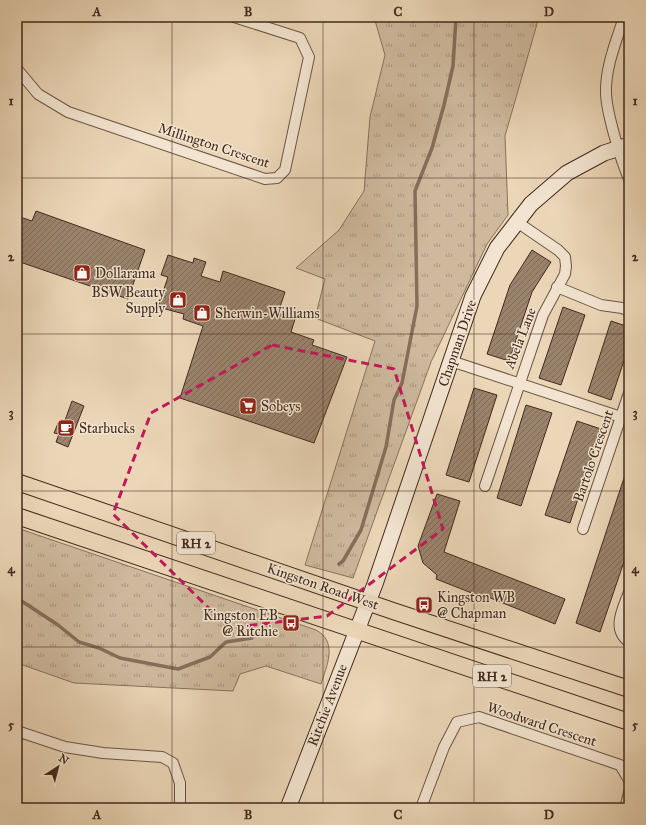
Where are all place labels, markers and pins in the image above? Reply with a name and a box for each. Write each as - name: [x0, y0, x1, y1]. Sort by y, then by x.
- shop icon: Dollarama: [72, 263, 92, 283]
- place label: Dollarama: [95, 265, 156, 282]
- place label: BSW Beauty Supply: [91, 284, 165, 317]
- shop icon: BSW Beauty Supply: [168, 290, 188, 310]
- shop icon: Sherwin-Williams: [192, 303, 212, 323]
- place label: Sherwin-Williams: [215, 305, 320, 322]
- supermarket icon: Sobeys: [238, 396, 258, 416]
- place label: Sobeys: [261, 398, 300, 415]
- cafe icon: Starbucks: [56, 418, 76, 438]
- place label: Starbucks: [79, 420, 135, 437]
- place label: Kingston WB @ Chapman: [437, 589, 515, 622]
- bus stop icon: Kingston WB @ Chapman: [414, 595, 434, 615]
- place label: Kingston EB @ Ritchie: [203, 607, 278, 640]
- bus stop icon: Kingston EB @ Ritchie: [281, 613, 301, 633]

